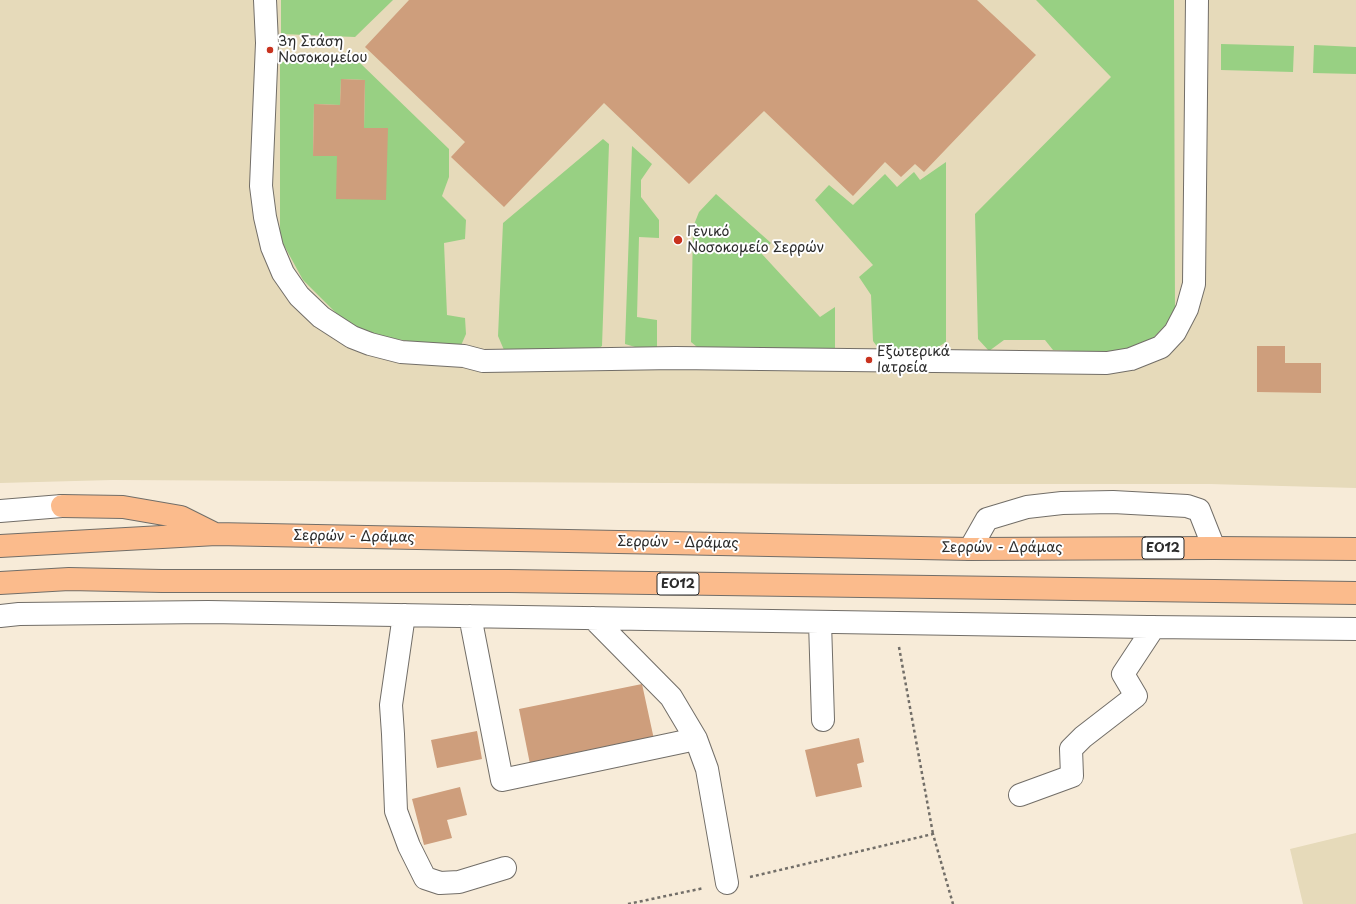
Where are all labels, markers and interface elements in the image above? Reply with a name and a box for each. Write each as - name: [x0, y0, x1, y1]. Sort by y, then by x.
- place label: 3η Στάση Νοσοκομείου: [278, 34, 367, 66]
- marker: 3η Στάση Νοσοκομείου: [265, 45, 275, 55]
- place label: Γενικό Νοσοκομείο Σερρών: [687, 224, 824, 256]
- marker: Γενικό Νοσοκομείο Σερρών: [672, 234, 684, 246]
- place label: Εξωτερικά Ιατρεία: [877, 344, 950, 376]
- marker: Εξωτερικά Ιατρεία: [864, 355, 874, 365]
- street label: Σερρών - Δράμας: [293, 528, 415, 546]
- street label: Σερρών - Δράμας: [617, 534, 739, 552]
- road number: ΕΟ12: [1142, 537, 1184, 559]
- street label: Σερρών - Δράμας: [941, 540, 1063, 556]
- road number: ΕΟ12: [657, 573, 699, 595]

